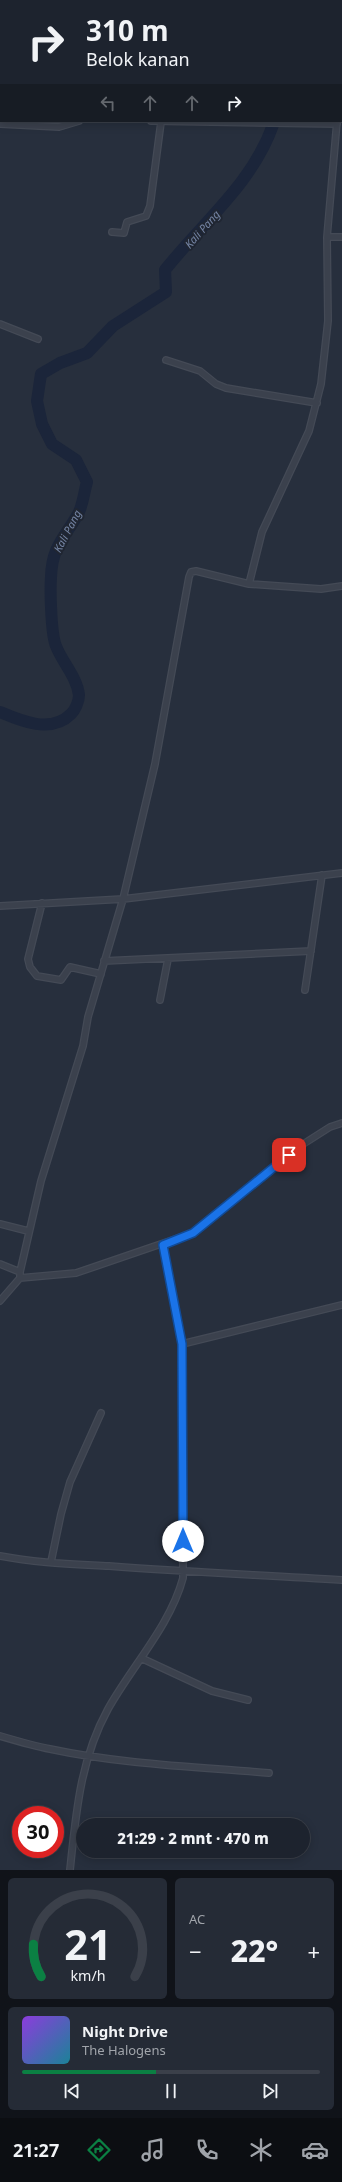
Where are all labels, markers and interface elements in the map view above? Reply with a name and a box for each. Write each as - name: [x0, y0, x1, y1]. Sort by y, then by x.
- text: 310 m: [86, 11, 169, 49]
- icon: right: [20, 16, 72, 68]
- text: Belok kanan: [86, 47, 190, 71]
- icon: left: [97, 92, 119, 114]
- icon: ahead: [139, 92, 161, 114]
- icon: ahead: [181, 92, 203, 114]
- icon: right: [223, 92, 245, 114]
- water label: Kali Pang: [181, 206, 223, 251]
- water label: Kali Pang: [50, 507, 85, 555]
- pin: [272, 1138, 306, 1172]
- icon: arrive: [278, 1144, 300, 1166]
- position arrow: [162, 1520, 204, 1562]
- speed limit sign: 30: [12, 1806, 64, 1858]
- text: 21:29 · 2 mnt · 470 m: [117, 1828, 269, 1848]
- text: AC: [189, 1910, 205, 1928]
- text: 21: [64, 1915, 111, 1971]
- text: 22°: [231, 1930, 278, 1971]
- text: −: [189, 1936, 202, 1966]
- text: +: [307, 1936, 320, 1966]
- text: km/h: [70, 1965, 105, 1984]
- text: Night Drive: [82, 2021, 168, 2041]
- text: The Halogens: [82, 2041, 166, 2059]
- icon: previous: [61, 2080, 83, 2102]
- icon: pause: [160, 2080, 182, 2102]
- icon: next: [259, 2080, 281, 2102]
- icon: directions: [85, 2136, 113, 2164]
- icon: music: [139, 2136, 167, 2164]
- icon: phone: [193, 2136, 221, 2164]
- icon: climate: [247, 2136, 275, 2164]
- icon: car: [301, 2136, 329, 2164]
- text: 21:27: [13, 2138, 59, 2162]

